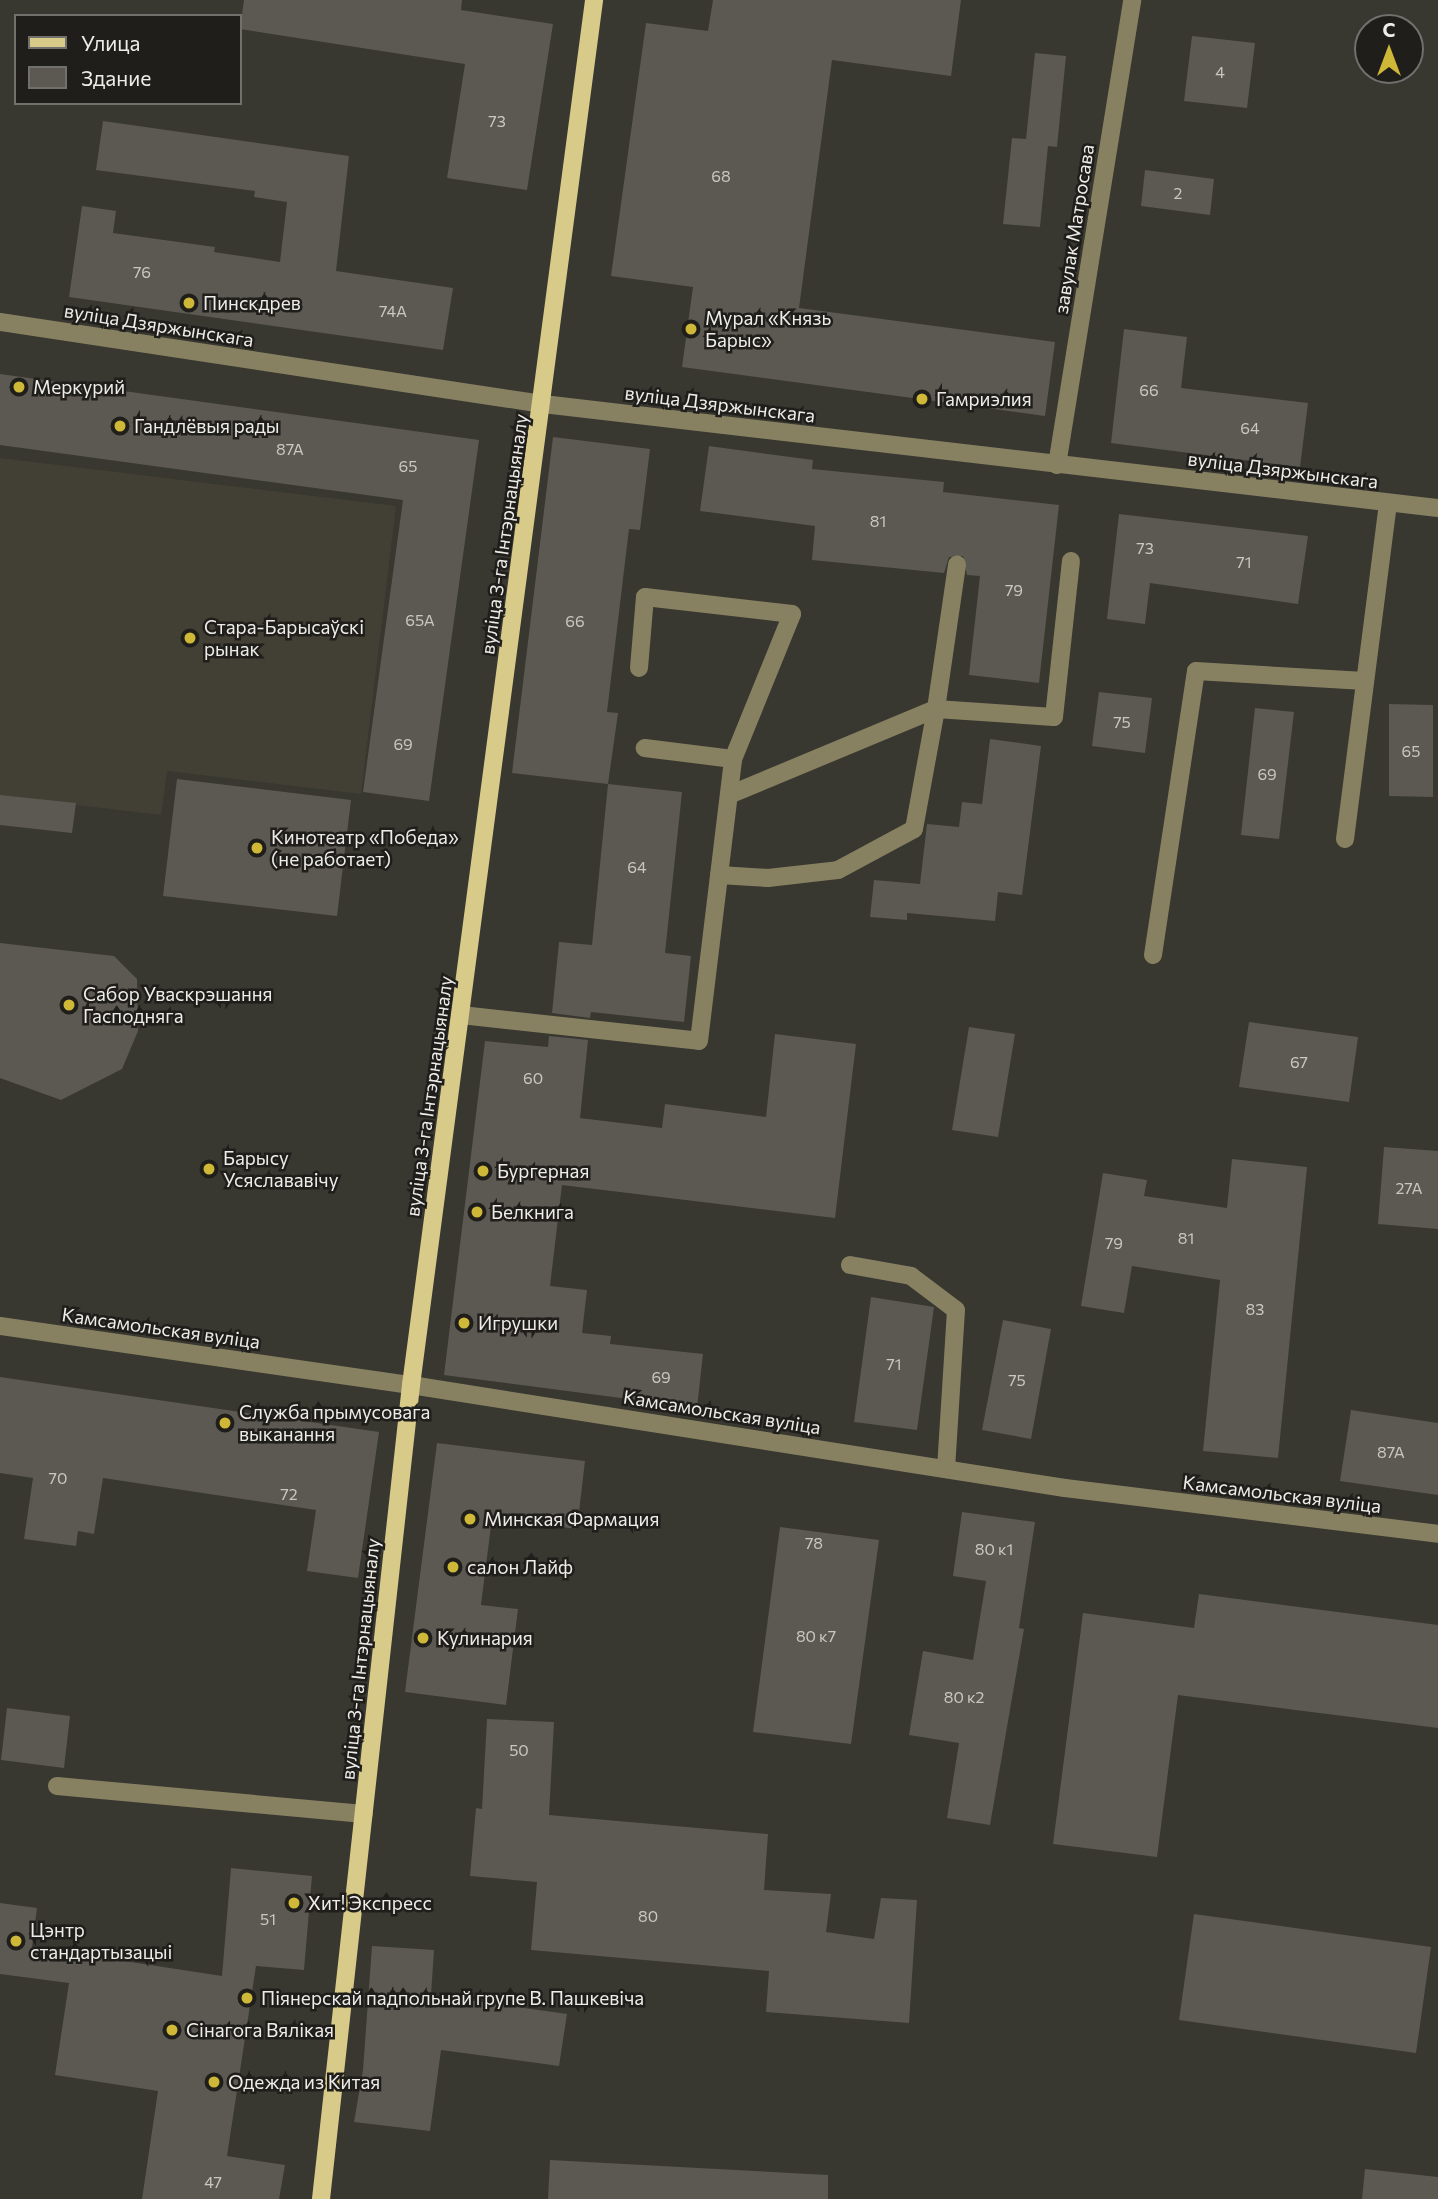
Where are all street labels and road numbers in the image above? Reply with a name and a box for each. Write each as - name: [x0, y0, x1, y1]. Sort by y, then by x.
- street label: завулак Матросава: [1049, 143, 1099, 315]
- street label: вуліца Дзяржынскага: [63, 299, 255, 351]
- street label: вуліца Дзяржынскага: [623, 381, 817, 427]
- street label: вуліца 3-га Інтэрнацыяналу: [476, 412, 532, 656]
- street label: вуліца Дзяржынскага: [1186, 447, 1380, 493]
- street label: вуліца 3-га Інтэрнацыяналу: [401, 974, 457, 1218]
- street label: Камсамольская вуліца: [61, 1303, 261, 1353]
- street label: Камсамольская вуліца: [622, 1385, 822, 1439]
- street label: Камсамольская вуліца: [1181, 1471, 1383, 1517]
- street label: вуліца 3-га Інтэрнацыяналу: [336, 1537, 384, 1781]

